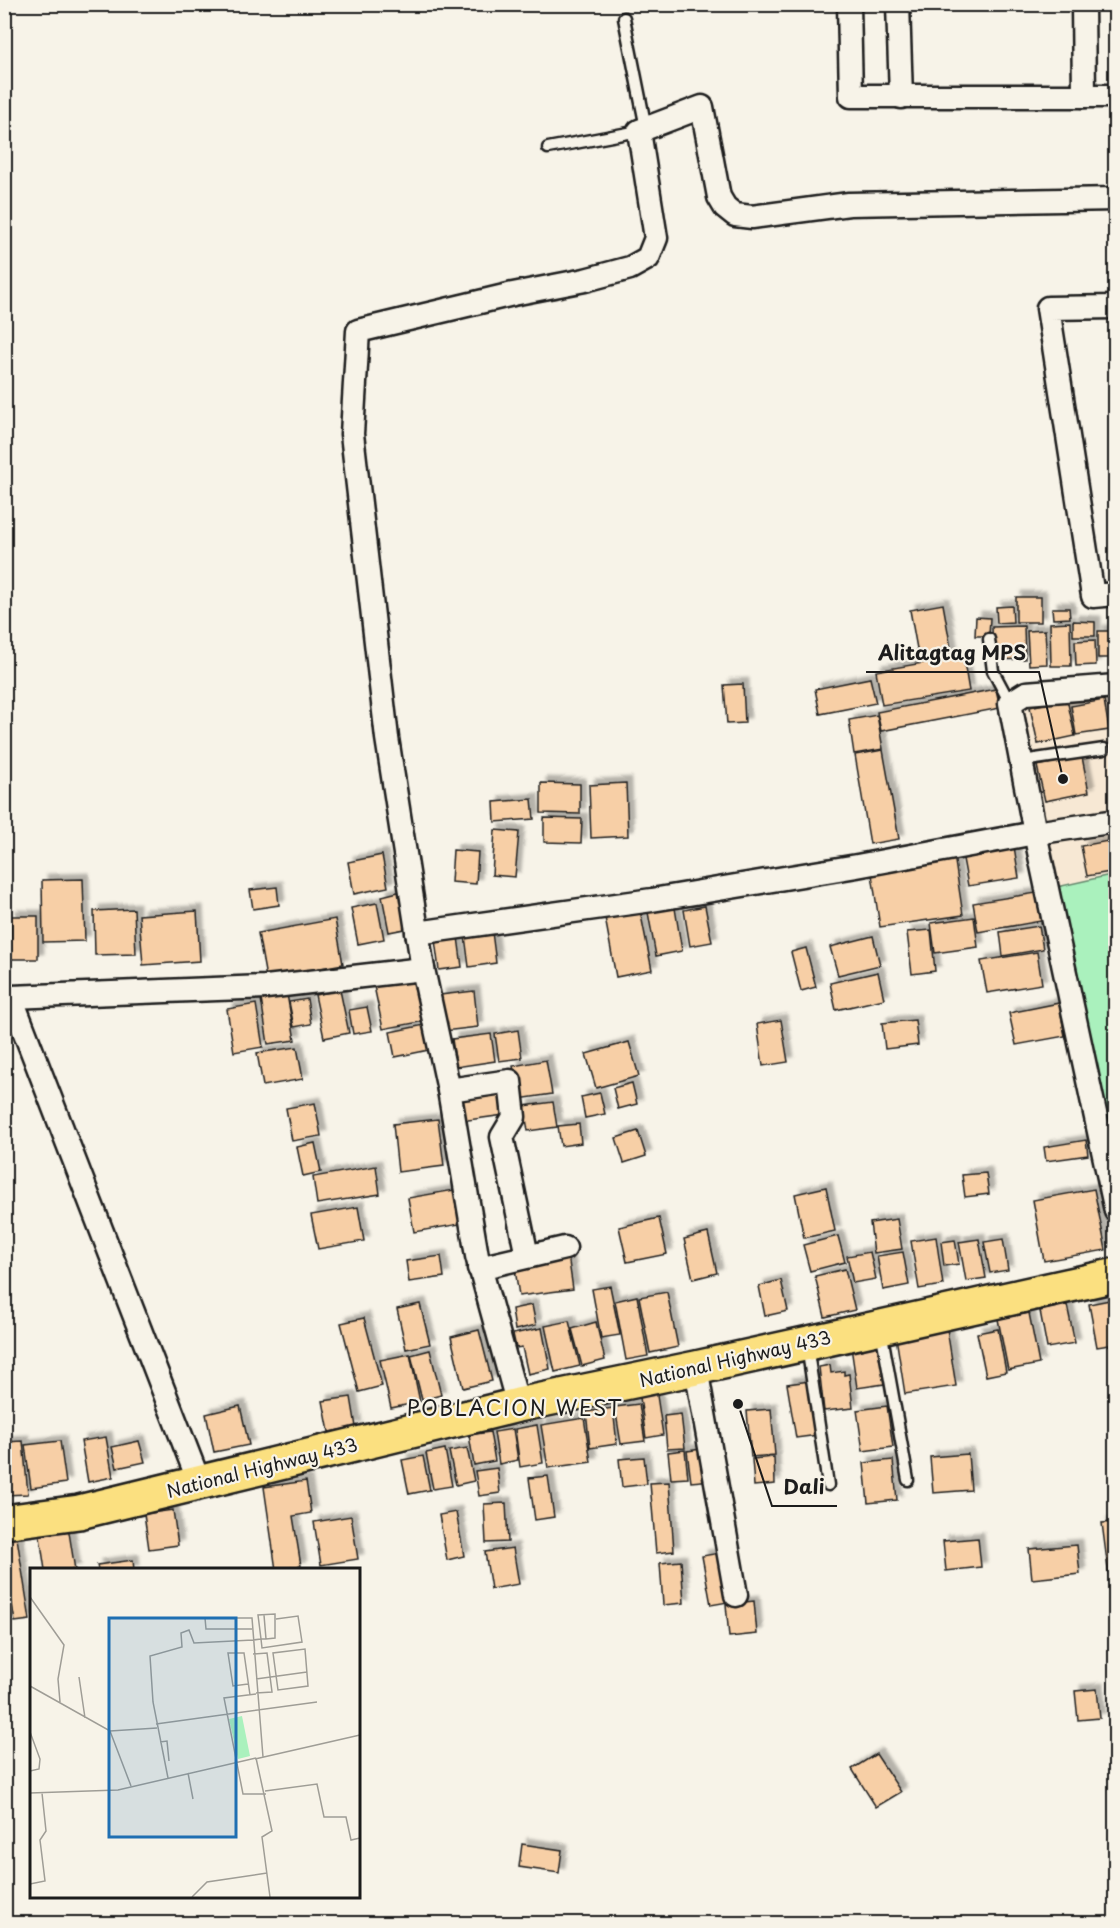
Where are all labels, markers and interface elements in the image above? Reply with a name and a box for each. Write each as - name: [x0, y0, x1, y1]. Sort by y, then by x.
- callout: Alitagtag MPS: [866, 634, 1039, 672]
- text: Alitagtag MPS: [877, 637, 1026, 667]
- street label: National Highway 433: [637, 1323, 833, 1393]
- district label: POBLACION WEST: [407, 1391, 623, 1423]
- street label: National Highway 433: [164, 1430, 360, 1504]
- callout: Dali: [772, 1468, 837, 1506]
- text: Dali: [784, 1471, 825, 1501]
- inset map: [30, 1568, 360, 1898]

